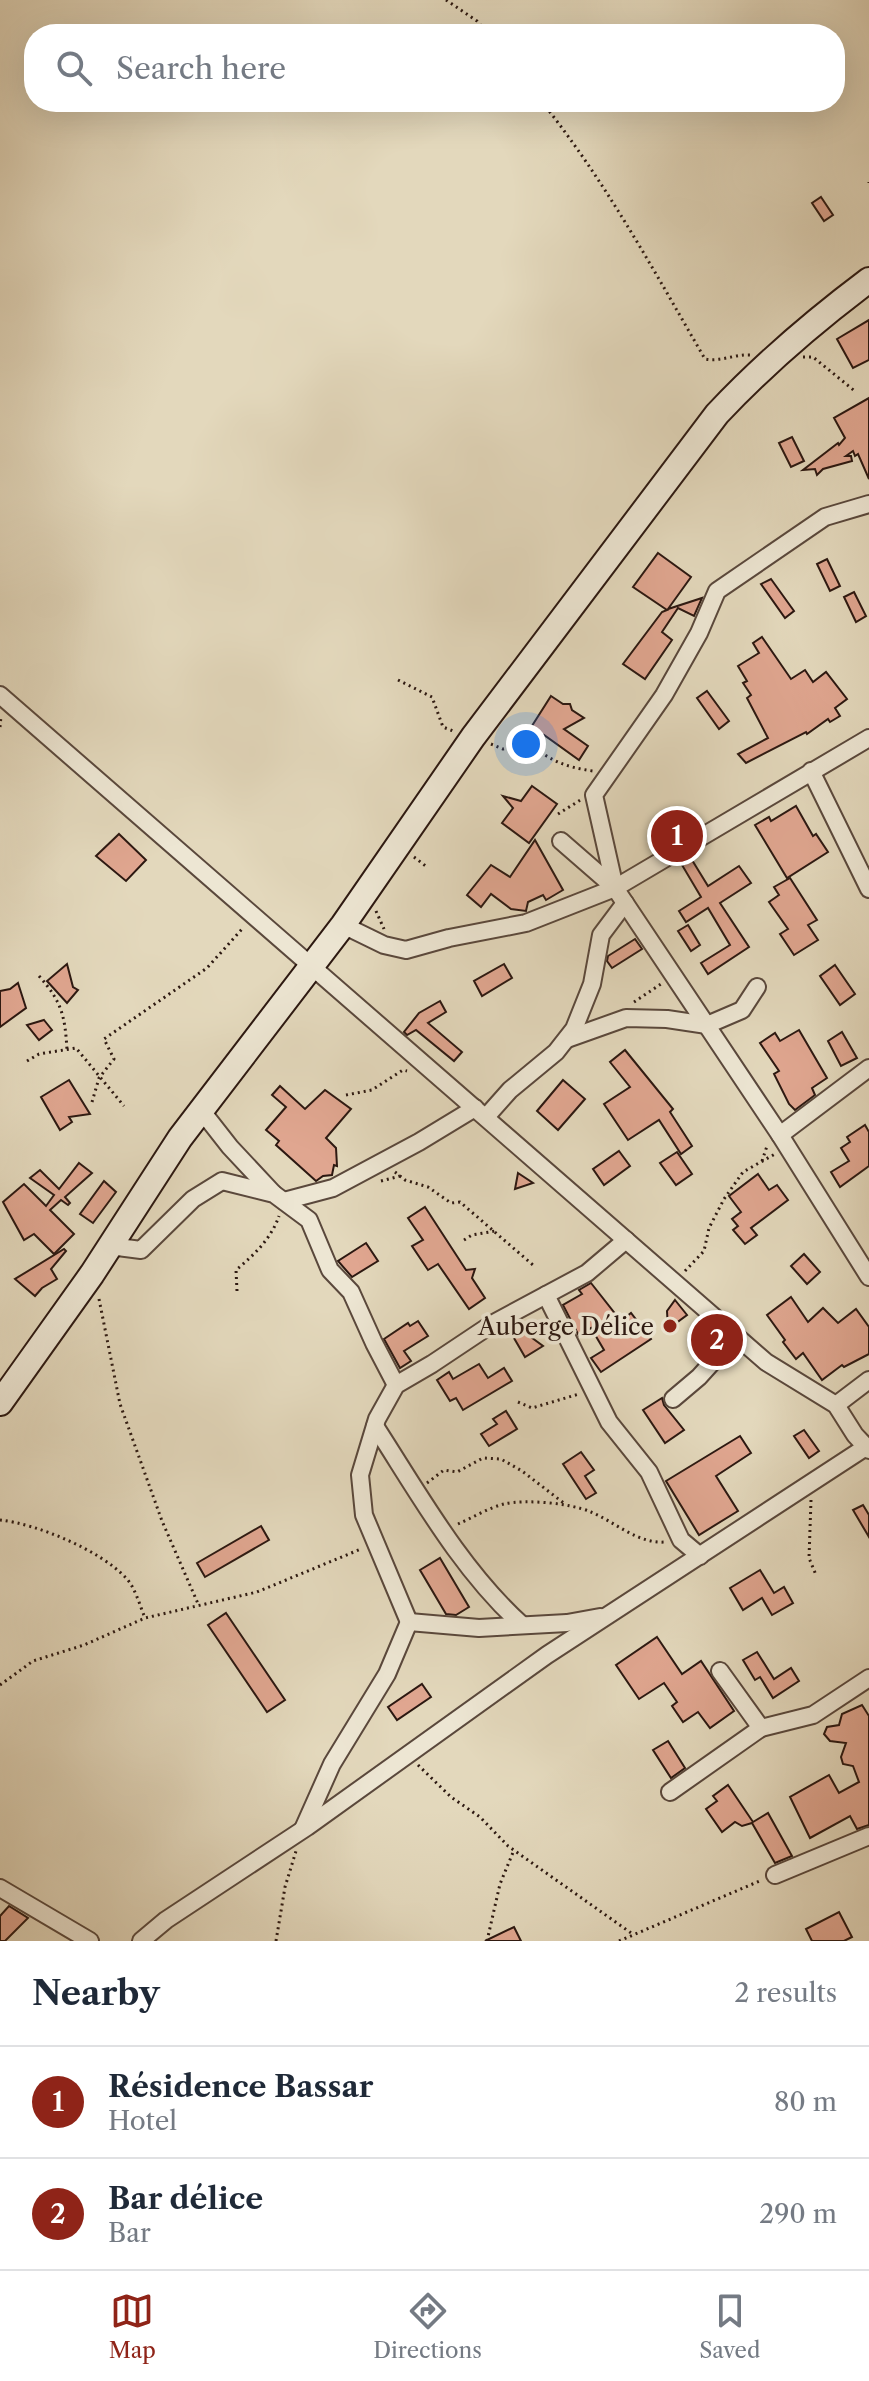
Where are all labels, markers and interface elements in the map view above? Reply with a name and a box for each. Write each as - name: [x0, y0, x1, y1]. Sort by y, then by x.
- search box: [24, 24, 845, 112]
- icon: search: [52, 46, 96, 90]
- text: Search here: [116, 50, 286, 87]
- your location: [506, 724, 546, 764]
- pin: 1: [651, 806, 703, 866]
- pin: 2: [691, 1310, 743, 1370]
- place label: Auberge Délice: [477, 1312, 654, 1341]
- marker: Auberge Délice: [661, 1317, 679, 1335]
- text: Nearby: [32, 1972, 160, 2014]
- text: 2 results: [734, 1977, 837, 2009]
- text: Résidence Bassar: [108, 2068, 373, 2105]
- text: 1: [52, 2086, 64, 2118]
- text: 80 m: [774, 2086, 837, 2118]
- text: Hotel: [108, 2105, 177, 2137]
- text: Bar délice: [108, 2180, 263, 2217]
- text: 2: [50, 2198, 66, 2230]
- text: 290 m: [759, 2198, 837, 2230]
- text: Bar: [108, 2217, 151, 2249]
- tab: Map: [109, 2289, 156, 2364]
- tab: Directions: [373, 2289, 482, 2364]
- tab: Saved: [699, 2289, 760, 2364]

